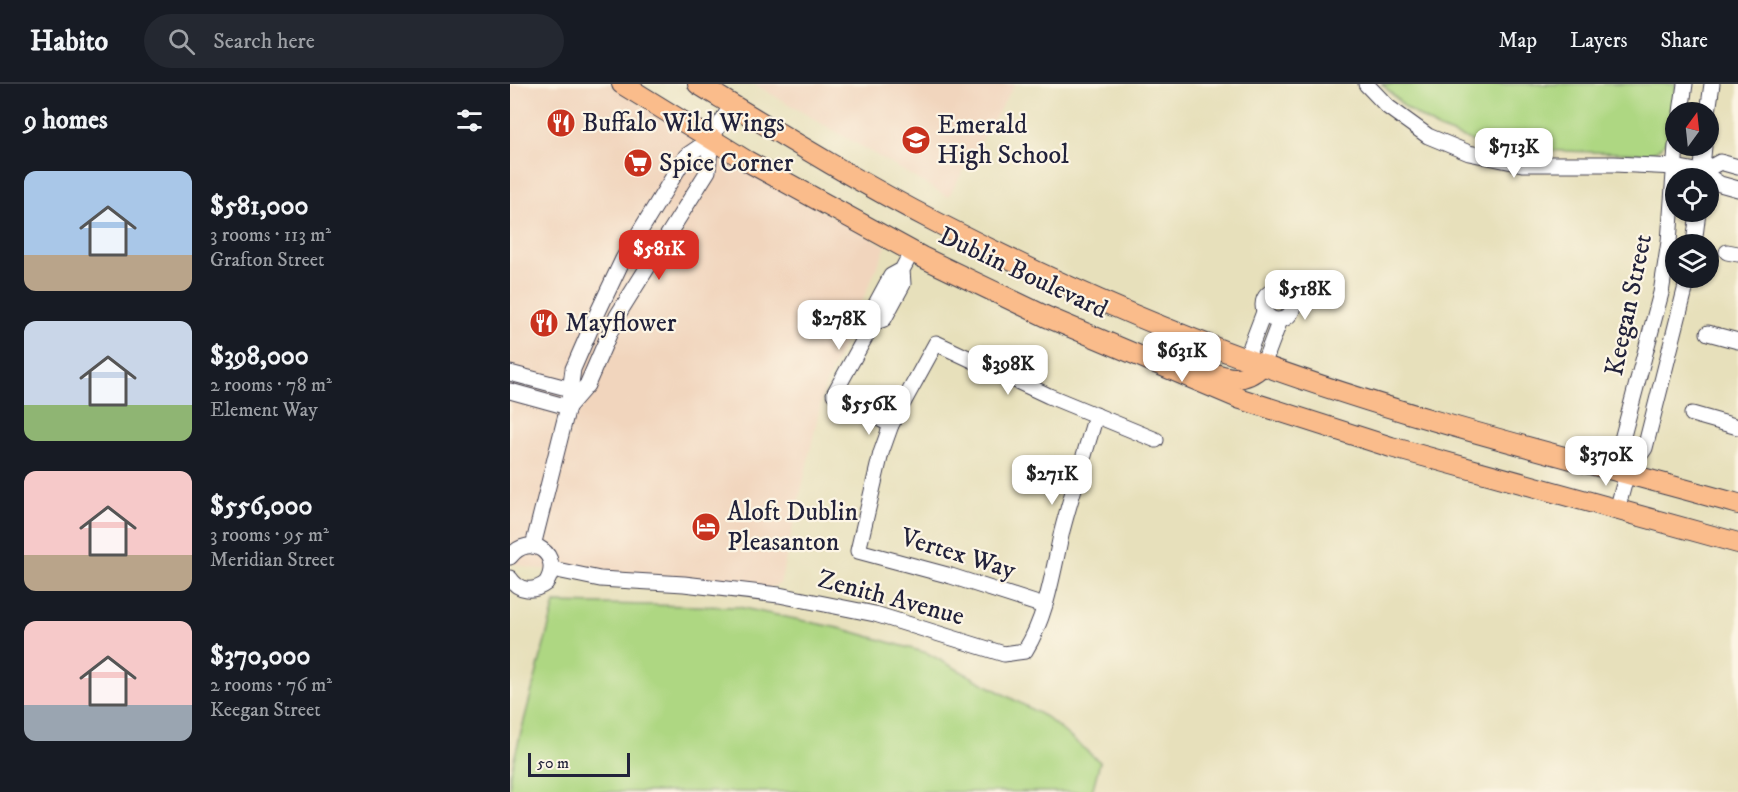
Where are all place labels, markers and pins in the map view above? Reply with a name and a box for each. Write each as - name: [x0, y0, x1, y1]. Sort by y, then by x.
- restaurant icon: Buffalo Wild Wings: [545, 107, 577, 139]
- place label: Buffalo Wild Wings: [582, 107, 785, 140]
- place label: Emerald High School: [937, 109, 1069, 172]
- school or university icon: Emerald High School: [900, 124, 932, 156]
- pin: $713K: [1472, 128, 1556, 179]
- supermarket icon: Spice Corner: [622, 147, 654, 179]
- place label: Spice Corner: [659, 147, 794, 180]
- pin: $581K: [617, 230, 701, 281]
- pin: $518K: [1263, 270, 1347, 321]
- pin: $278K: [797, 300, 881, 351]
- restaurant icon: Mayflower: [528, 307, 560, 339]
- place label: Mayflower: [565, 307, 677, 340]
- pin: $631K: [1140, 332, 1224, 383]
- pin: $398K: [966, 345, 1050, 396]
- pin: $556K: [827, 385, 911, 436]
- pin: $370K: [1564, 436, 1648, 487]
- pin: $271K: [1010, 455, 1094, 506]
- place label: Aloft Dublin Pleasanton: [727, 496, 859, 559]
- hotel icon: Aloft Dublin Pleasanton: [690, 511, 722, 543]

